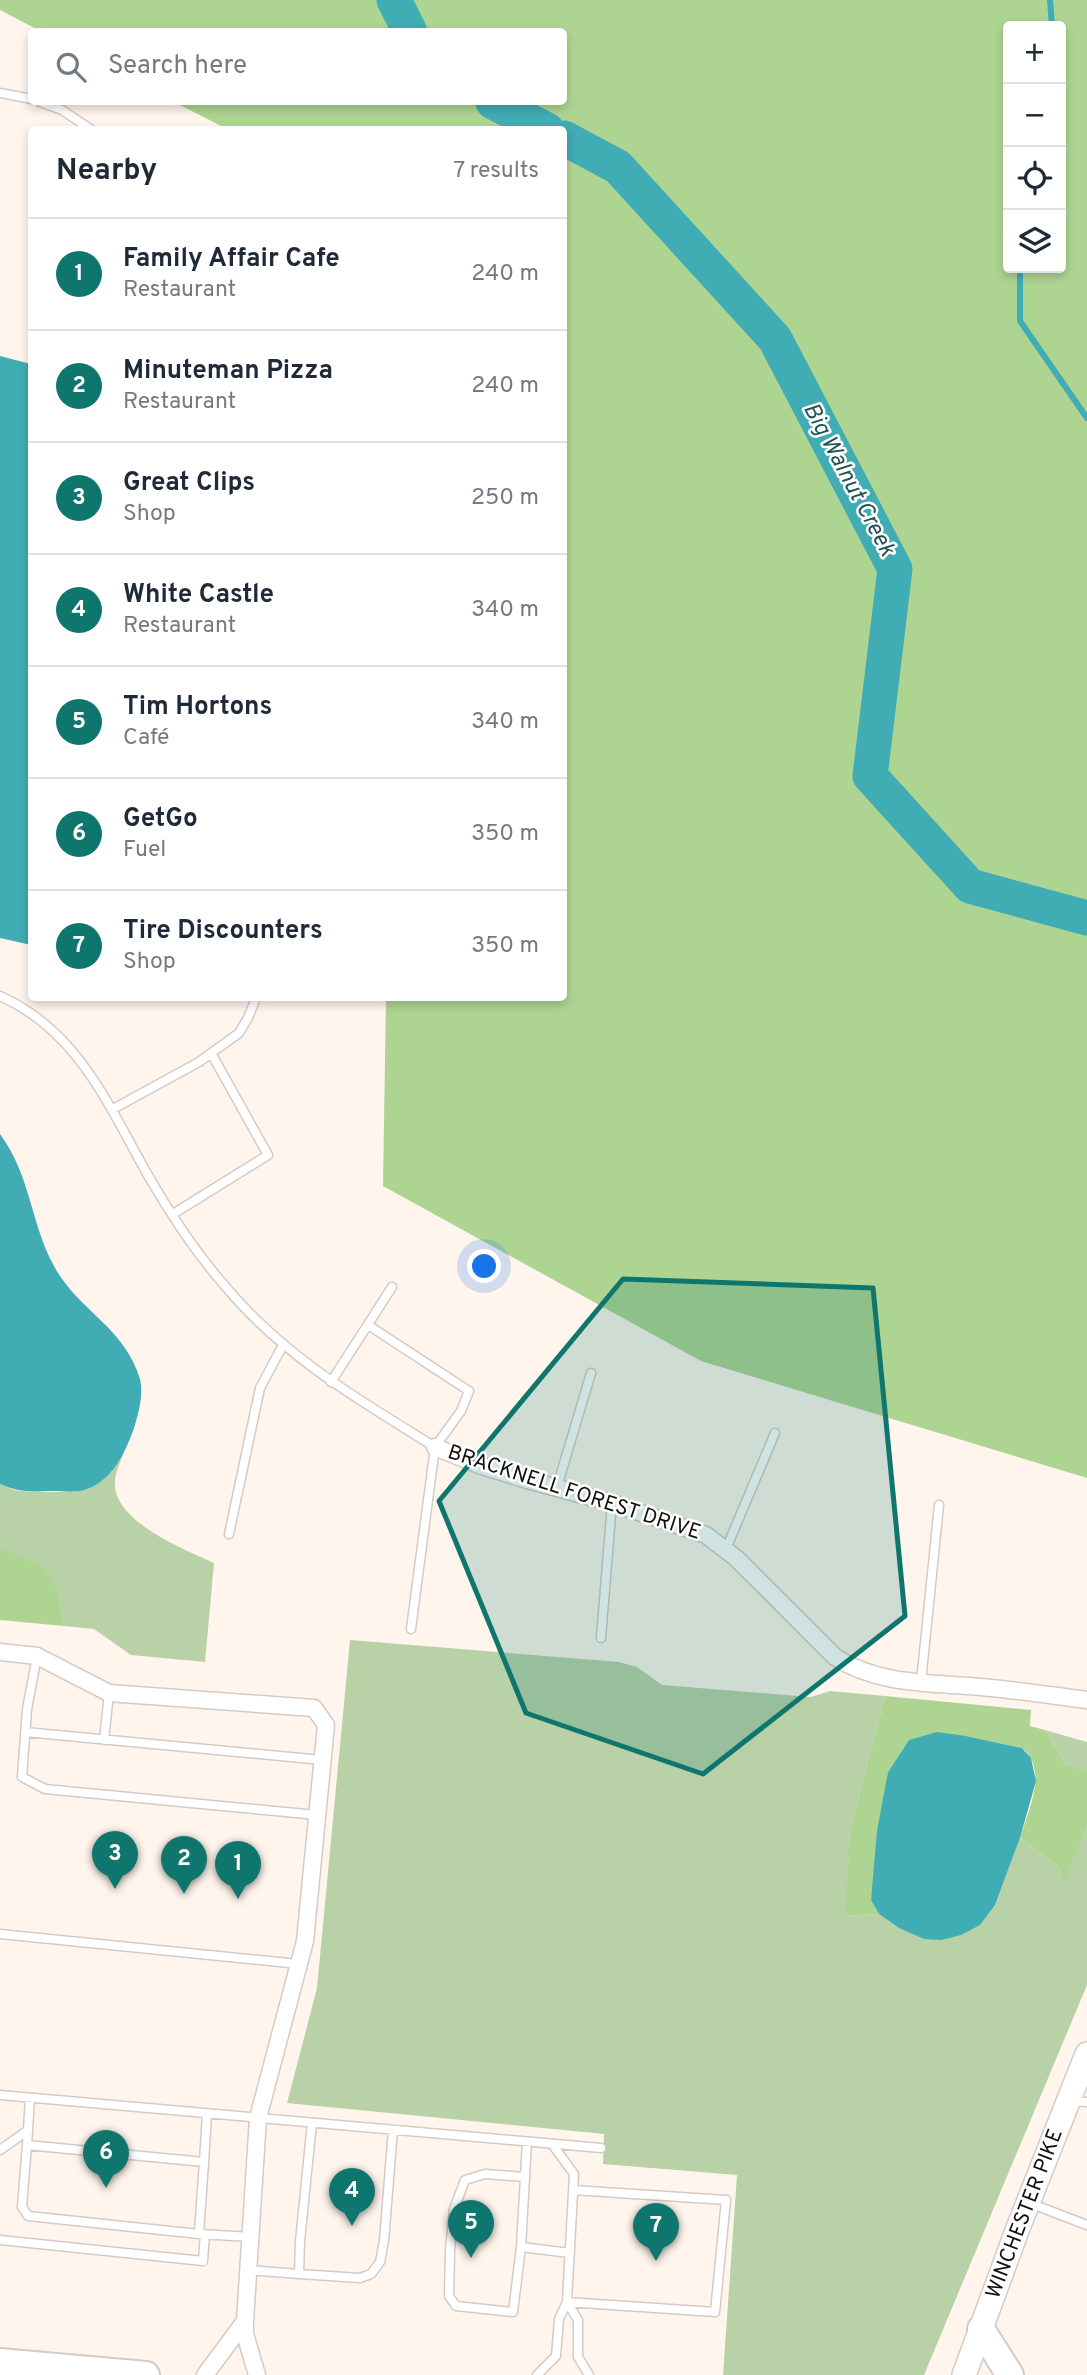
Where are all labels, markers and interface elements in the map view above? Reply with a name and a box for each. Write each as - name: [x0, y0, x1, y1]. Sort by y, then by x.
- map controls: [1003, 21, 1066, 273]
- button: +: [1003, 21, 1066, 84]
- search box: [28, 28, 567, 105]
- icon: search: [52, 48, 90, 86]
- text: Search here: [108, 50, 247, 83]
- button: −: [1003, 84, 1066, 147]
- button: locate: [1003, 147, 1066, 210]
- text: Nearby: [56, 153, 157, 190]
- text: 7 results: [453, 157, 539, 186]
- button: layers: [1003, 210, 1066, 273]
- text: Family Affair Cafe: [123, 243, 340, 276]
- text: 1: [74, 260, 84, 289]
- text: 240 m: [471, 260, 539, 289]
- text: Restaurant: [123, 276, 236, 305]
- text: Minuteman Pizza: [123, 355, 333, 388]
- text: 2: [72, 372, 86, 401]
- text: 240 m: [471, 372, 539, 401]
- text: Restaurant: [123, 388, 236, 417]
- water label: Big Walnut Creek: [795, 398, 901, 562]
- text: Great Clips: [123, 467, 255, 500]
- text: 3: [72, 484, 86, 513]
- text: 250 m: [471, 484, 539, 513]
- text: Shop: [123, 500, 176, 529]
- text: White Castle: [123, 579, 274, 612]
- text: 4: [72, 596, 86, 625]
- text: 340 m: [471, 596, 539, 625]
- text: Restaurant: [123, 612, 236, 641]
- text: Tim Hortons: [123, 691, 272, 724]
- text: 5: [72, 708, 86, 737]
- text: 340 m: [471, 708, 539, 737]
- text: Café: [123, 724, 169, 753]
- text: GetGo: [123, 803, 198, 836]
- text: 6: [72, 820, 86, 849]
- text: 350 m: [471, 820, 539, 849]
- text: Fuel: [123, 836, 166, 865]
- text: Tire Discounters: [123, 915, 323, 948]
- text: 7: [73, 932, 85, 961]
- text: 350 m: [471, 932, 539, 961]
- text: Shop: [123, 948, 176, 977]
- your location: [467, 1249, 501, 1283]
- street label: BRACKNELL FOREST DRIVE: [444, 1439, 704, 1547]
- pin: 3: [92, 1831, 138, 1889]
- pin: 2: [161, 1836, 207, 1894]
- pin: 1: [215, 1841, 261, 1899]
- street label: WINCHESTER PIKE: [980, 2125, 1070, 2303]
- pin: 6: [83, 2130, 129, 2188]
- pin: 4: [329, 2168, 375, 2226]
- pin: 5: [448, 2200, 494, 2258]
- pin: 7: [633, 2203, 679, 2261]

